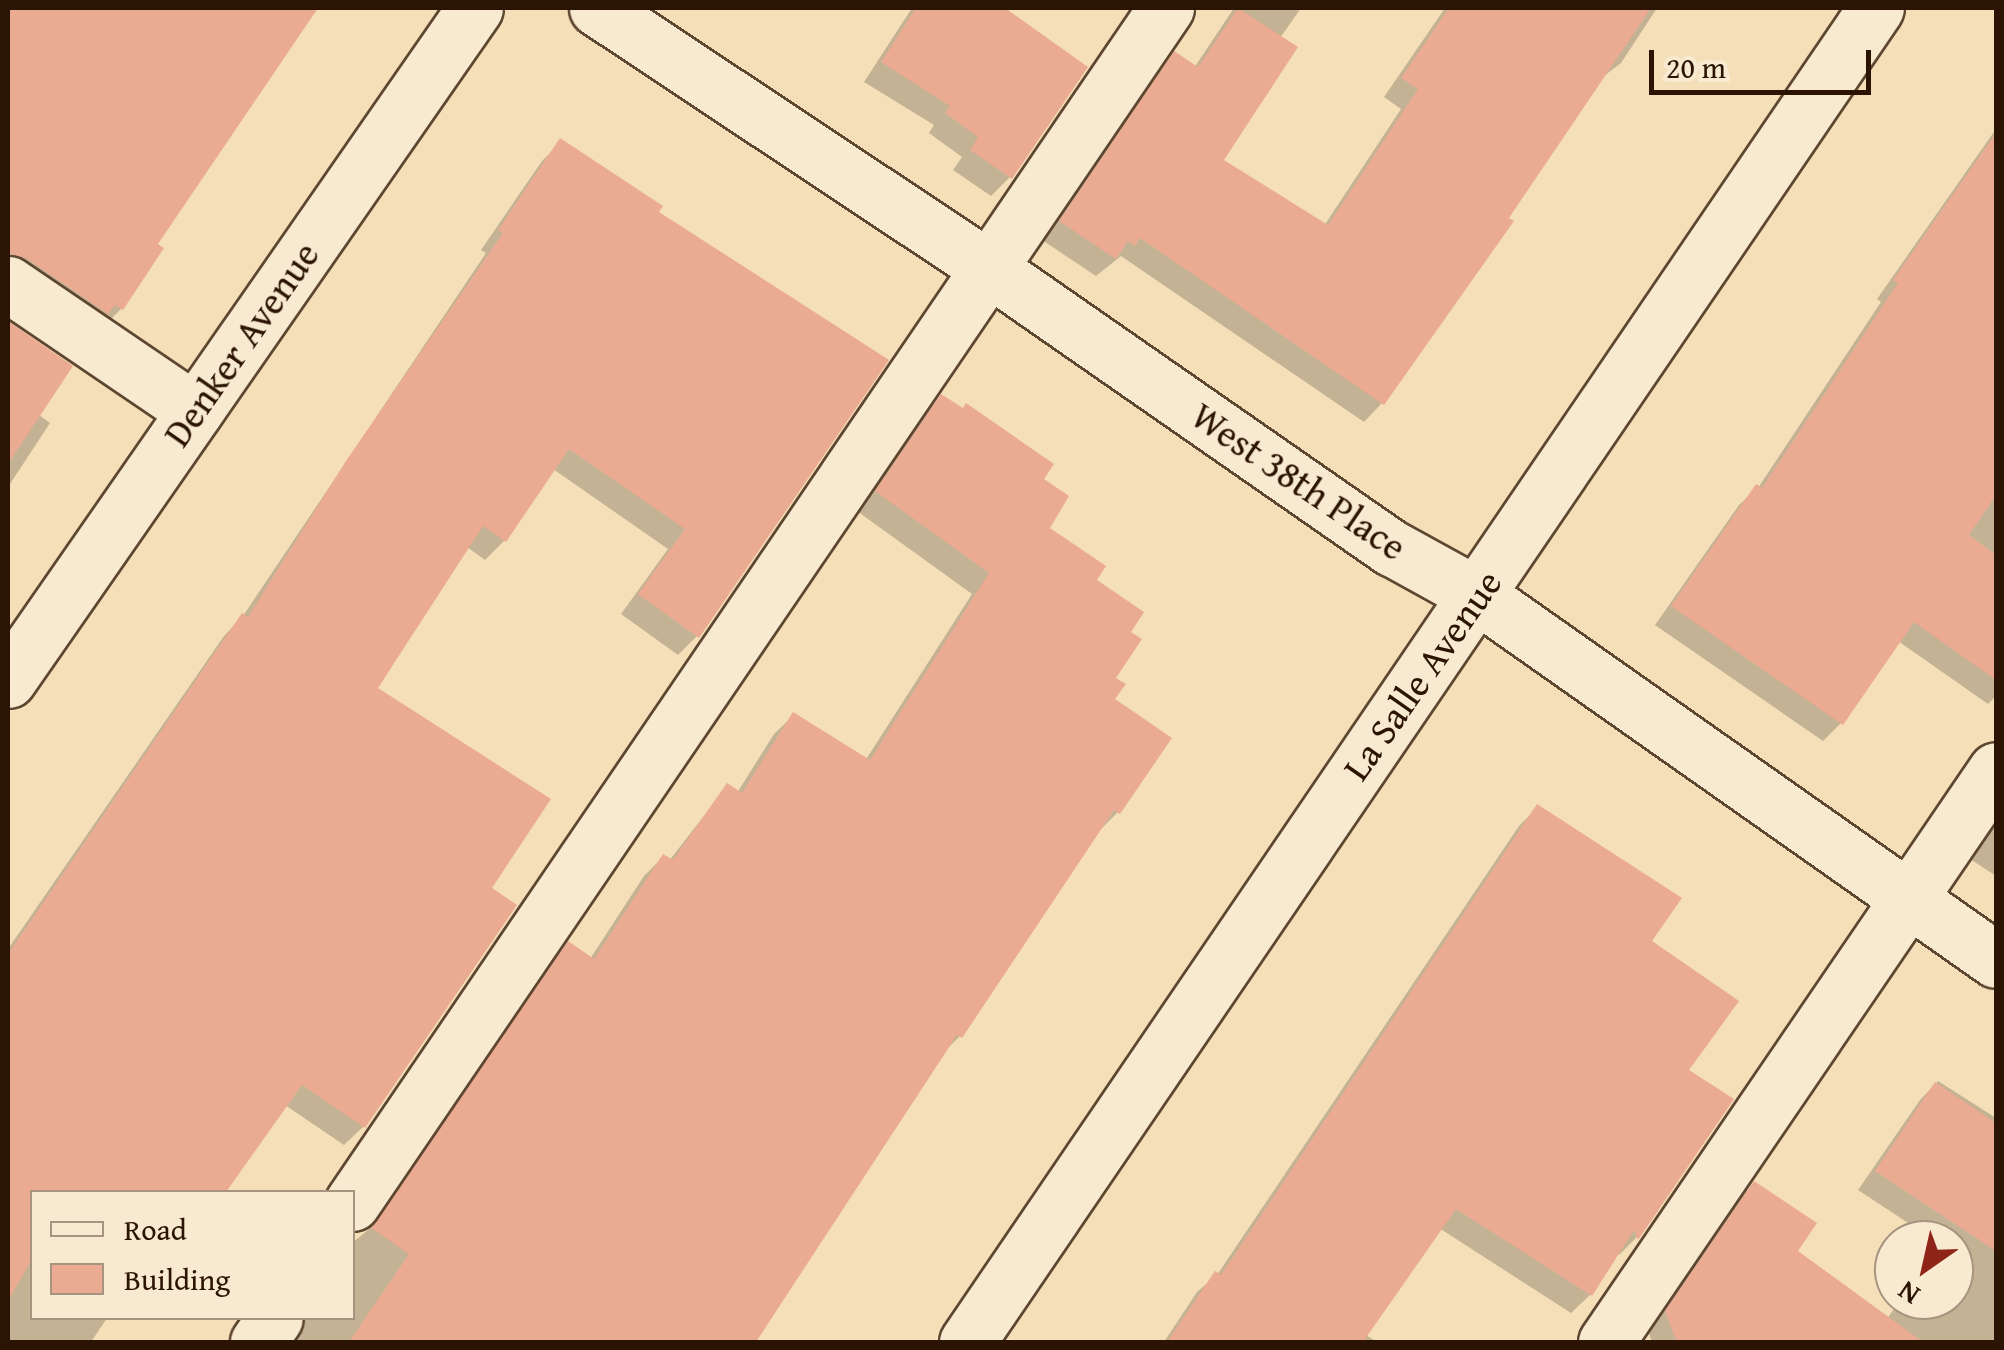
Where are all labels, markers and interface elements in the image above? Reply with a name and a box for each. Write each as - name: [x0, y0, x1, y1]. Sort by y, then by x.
- scale bar: [1654, 30, 1876, 92]
- text: 20 m: [1666, 45, 1726, 89]
- street label: Denker Avenue: [154, 233, 328, 455]
- street label: West 38th Place: [1183, 392, 1415, 570]
- street label: La Salle Avenue: [1333, 561, 1511, 789]
- legend: [30, 1190, 355, 1320]
- text: Road: [124, 1207, 187, 1251]
- north arrow: [1874, 1220, 1974, 1320]
- text: Building: [124, 1257, 230, 1301]
- text: N: [1889, 1271, 1927, 1316]

